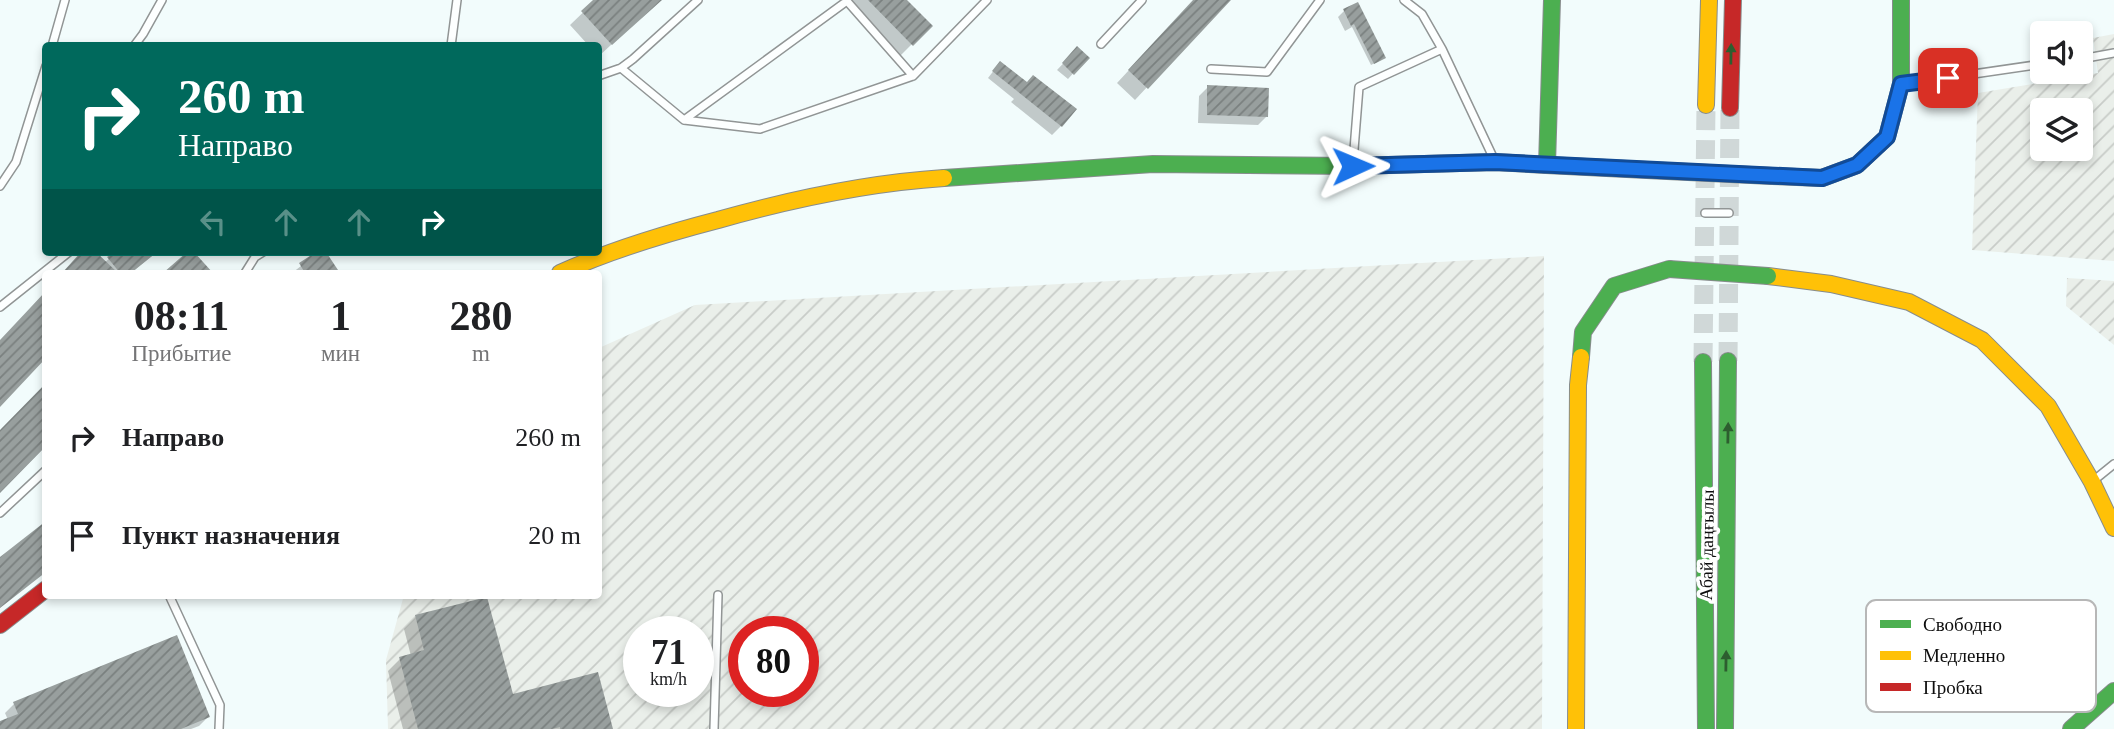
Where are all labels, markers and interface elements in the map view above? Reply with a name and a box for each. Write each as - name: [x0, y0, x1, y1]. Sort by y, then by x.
- map controls: [2030, 21, 2093, 161]
- button: sound: [2030, 21, 2093, 84]
- one-way arrow: [1726, 43, 1737, 65]
- pin: [1918, 48, 1978, 108]
- icon: arrive: [1929, 59, 1967, 97]
- text: 260 m: [178, 69, 305, 124]
- icon: right: [63, 70, 154, 161]
- button: layers: [2030, 98, 2093, 161]
- text: Направо: [178, 127, 293, 163]
- position arrow: [1316, 129, 1390, 203]
- icon: left: [194, 203, 232, 241]
- icon: ahead: [267, 203, 305, 241]
- icon: ahead: [340, 203, 378, 241]
- icon: right: [413, 203, 451, 241]
- text: 08:11: [134, 293, 229, 339]
- text: 1: [330, 293, 351, 339]
- text: 280: [450, 293, 513, 339]
- text: Прибытие: [131, 341, 232, 366]
- text: мин: [321, 341, 360, 366]
- text: m: [472, 341, 490, 366]
- icon: right: [63, 419, 101, 457]
- one-way arrow: [1722, 422, 1734, 444]
- text: Направо: [122, 423, 224, 452]
- text: 260 m: [515, 423, 581, 452]
- street label: Абай даңғылы: [1696, 489, 1718, 601]
- icon: arrive: [63, 517, 101, 555]
- text: Пункт назначения: [122, 521, 340, 550]
- text: 20 m: [528, 521, 581, 550]
- legend: [1866, 600, 2096, 712]
- text: Свободно: [1923, 614, 2002, 635]
- speed limit sign: 80: [728, 616, 819, 707]
- text: 71: [651, 633, 686, 672]
- text: Медленно: [1923, 645, 2005, 666]
- one-way arrow: [1720, 650, 1732, 672]
- text: km/h: [650, 669, 687, 689]
- text: Пробка: [1923, 677, 1983, 698]

